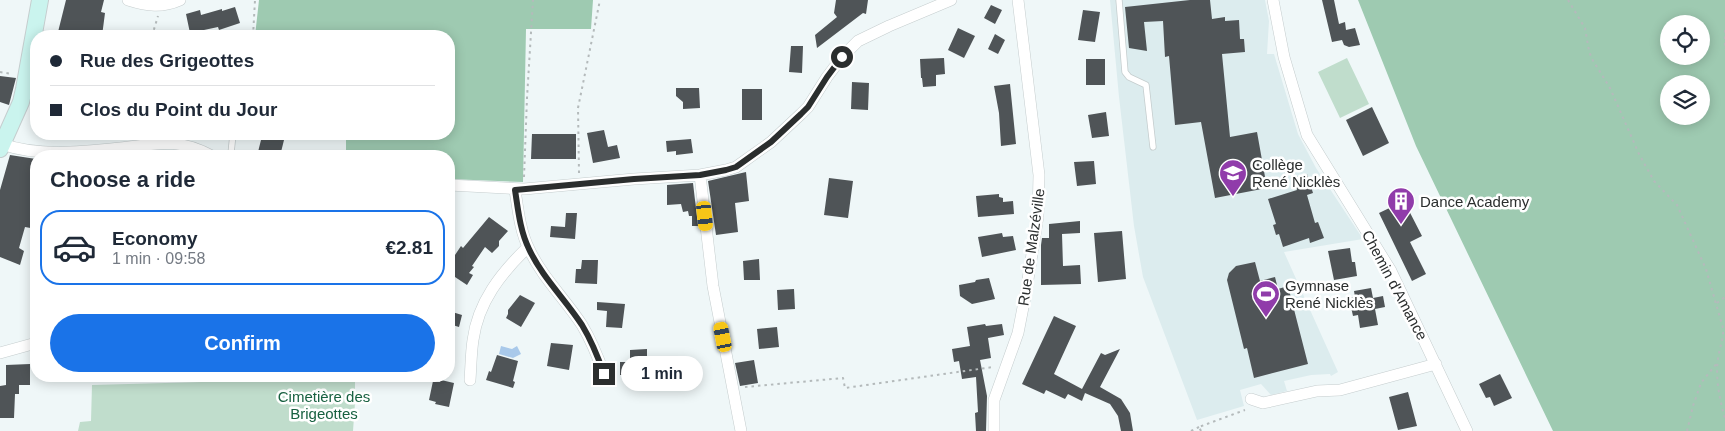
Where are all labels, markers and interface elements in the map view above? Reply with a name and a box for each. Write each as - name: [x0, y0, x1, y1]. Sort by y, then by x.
- map controls: [1660, 15, 1710, 125]
- button: locate: [1660, 15, 1710, 65]
- route start: [831, 46, 853, 68]
- text: Rue des Grigeottes: [80, 50, 254, 71]
- button: layers: [1660, 75, 1710, 125]
- text: Clos du Point du Jour: [80, 99, 277, 120]
- place label: Collège René Nicklès: [1252, 156, 1340, 190]
- school or university icon: Collège René Nicklès: [1218, 158, 1248, 197]
- text: Choose a ride: [50, 167, 195, 192]
- building icon: Dance Academy: [1386, 186, 1416, 225]
- street label: Rue de Malzéville: [1014, 187, 1048, 307]
- place label: Dance Academy: [1420, 193, 1530, 210]
- car: [695, 200, 714, 232]
- icon: car: [52, 225, 97, 270]
- street label: Chemin d'Amance: [1359, 227, 1431, 343]
- text: Economy: [112, 228, 198, 249]
- text: €2.81: [385, 237, 433, 258]
- text: 1 min · 09:58: [112, 250, 205, 267]
- place label: Gymnase René Nicklès: [1285, 277, 1373, 311]
- sports icon: Gymnase René Nicklès: [1251, 279, 1281, 318]
- button: Confirm: [50, 314, 435, 372]
- car: [712, 321, 733, 353]
- callout: 1 min: [622, 356, 704, 392]
- route end: [593, 363, 615, 385]
- text: 1 min: [641, 365, 683, 382]
- park label: Cimetière des Brigeottes: [278, 388, 370, 422]

